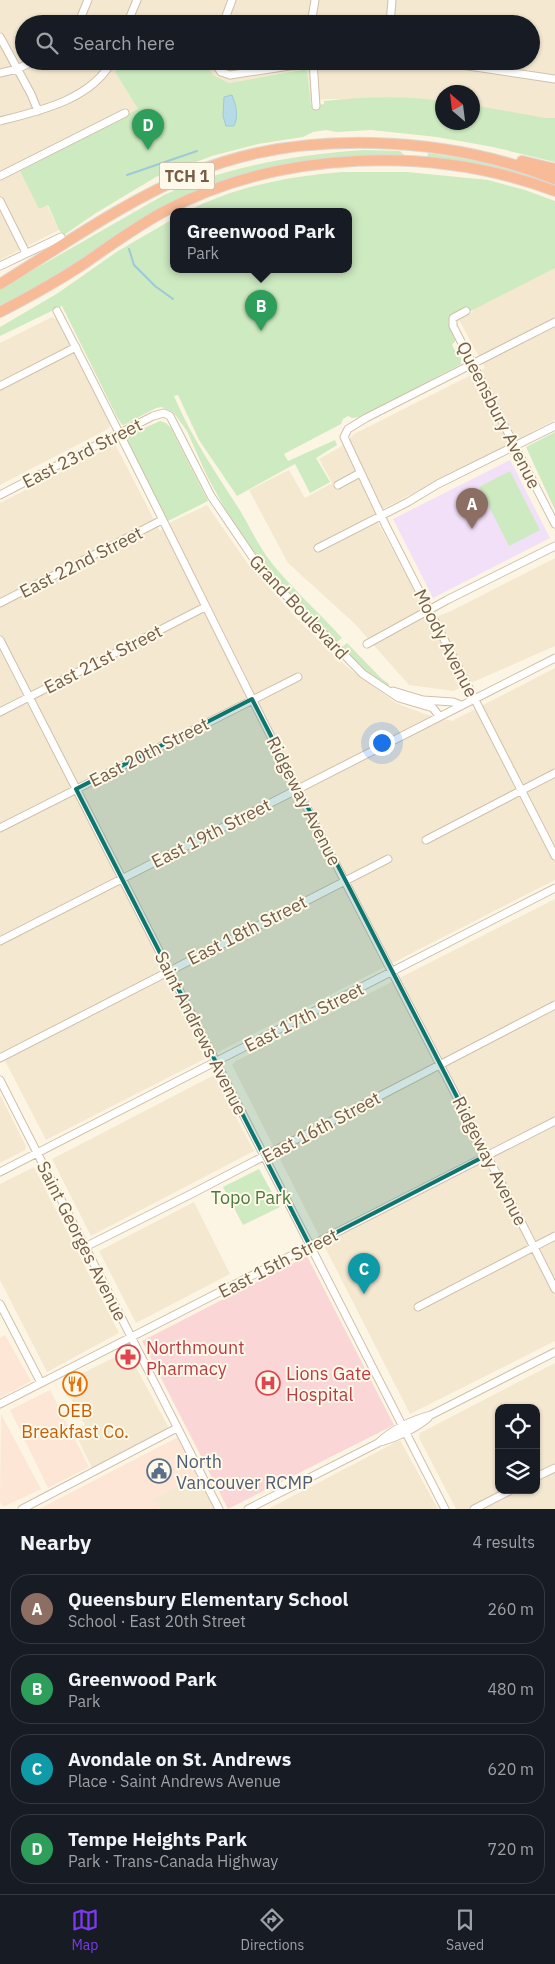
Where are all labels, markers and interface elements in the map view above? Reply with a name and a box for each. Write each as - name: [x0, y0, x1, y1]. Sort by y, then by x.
- search box: [15, 15, 540, 70]
- icon: search: [33, 29, 61, 57]
- text: Search here: [73, 31, 175, 55]
- north arrow: [435, 85, 480, 130]
- pin: D: [132, 109, 164, 150]
- road number: TCH 1: [160, 162, 214, 190]
- popup: [170, 208, 352, 273]
- text: Greenwood Park: [187, 219, 335, 243]
- text: Park: [187, 243, 219, 263]
- pin: B: [245, 290, 277, 331]
- street label: Queensbury Avenue: [452, 337, 546, 493]
- street label: East 23rd Street: [18, 413, 146, 493]
- pin: A: [456, 488, 488, 529]
- street label: East 22nd Street: [16, 521, 146, 603]
- street label: Grand Boulevard: [244, 550, 354, 664]
- street label: Moody Avenue: [409, 585, 483, 701]
- street label: East 21st Street: [40, 619, 166, 699]
- street label: East 20th Street: [85, 712, 213, 792]
- your location: [369, 730, 395, 756]
- street label: Ridgeway Avenue: [261, 732, 347, 870]
- street label: East 19th Street: [147, 793, 275, 873]
- street label: East 18th Street: [183, 890, 311, 970]
- street label: Saint Andrews Avenue: [150, 947, 252, 1119]
- street label: East 17th Street: [240, 977, 368, 1057]
- street label: East 16th Street: [258, 1086, 384, 1168]
- street label: Ridgeway Avenue: [447, 1092, 533, 1230]
- street label: Saint Georges Avenue: [32, 1157, 132, 1325]
- park label: Topo Park: [211, 1186, 292, 1209]
- street label: East 15th Street: [214, 1223, 342, 1303]
- pin: C: [348, 1253, 380, 1294]
- place label: Northmount Pharmacy: [146, 1336, 245, 1380]
- pharmacy icon: Northmount Pharmacy: [115, 1344, 141, 1370]
- place label: Lions Gate Hospital: [286, 1362, 371, 1406]
- hospital icon: Lions Gate Hospital: [255, 1370, 281, 1396]
- restaurant icon: OEB Breakfast Co.: [62, 1371, 88, 1397]
- place label: OEB Breakfast Co.: [21, 1399, 129, 1443]
- map controls: [495, 1404, 540, 1494]
- button: locate: [495, 1404, 540, 1449]
- button: layers: [495, 1449, 540, 1494]
- place label: North Vancouver RCMP: [176, 1450, 313, 1494]
- public building icon: North Vancouver RCMP: [146, 1458, 172, 1484]
- text: Nearby: [20, 1528, 91, 1556]
- text: 4 results: [472, 1532, 535, 1552]
- text: Queensbury Elementary School: [68, 1587, 348, 1611]
- text: A: [32, 1599, 42, 1619]
- text: 260 m: [487, 1599, 534, 1619]
- text: School · East 20th Street: [68, 1611, 246, 1631]
- text: Greenwood Park: [68, 1667, 217, 1691]
- text: B: [32, 1679, 42, 1699]
- text: 480 m: [487, 1679, 534, 1699]
- text: Park: [68, 1691, 100, 1711]
- text: Avondale on St. Andrews: [68, 1747, 291, 1771]
- text: C: [32, 1759, 42, 1779]
- text: 620 m: [487, 1759, 534, 1779]
- text: Place · Saint Andrews Avenue: [68, 1771, 281, 1791]
- text: Tempe Heights Park: [68, 1827, 247, 1851]
- text: D: [31, 1839, 43, 1859]
- text: 720 m: [487, 1839, 534, 1859]
- text: Park · Trans-Canada Highway: [68, 1851, 278, 1871]
- tab: Map: [71, 1906, 99, 1954]
- tab: Directions: [241, 1906, 304, 1954]
- tab: Saved: [446, 1906, 484, 1954]

